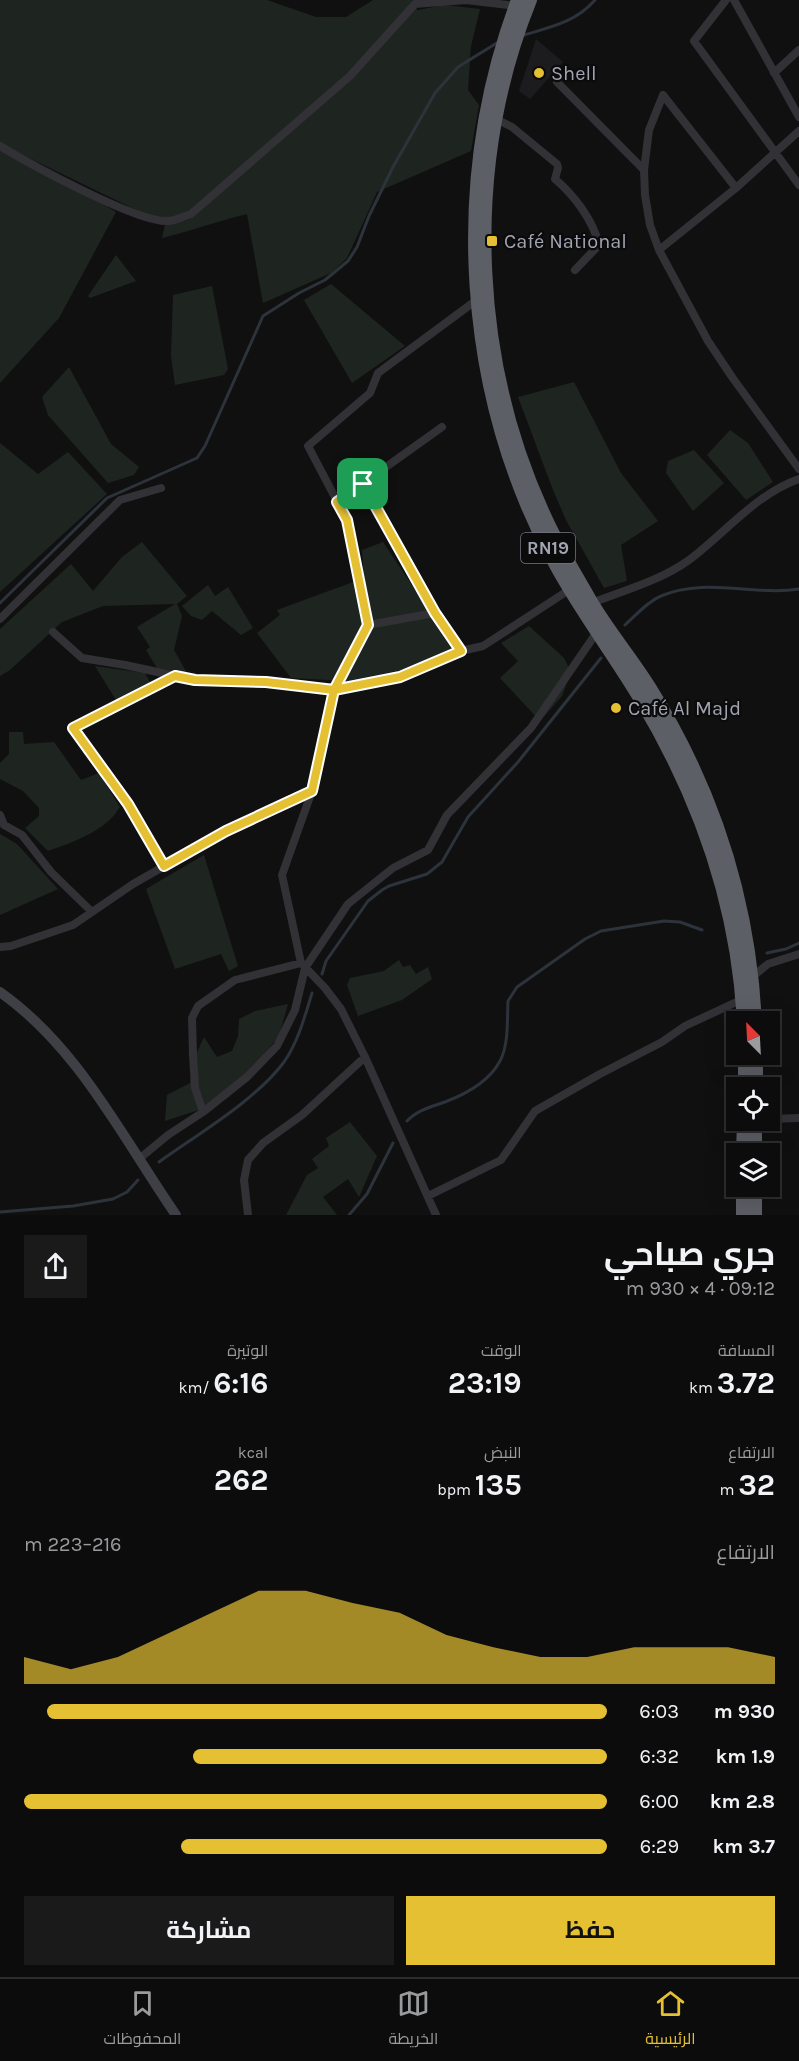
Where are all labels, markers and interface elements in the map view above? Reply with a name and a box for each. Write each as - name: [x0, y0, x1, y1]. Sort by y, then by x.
- place label: Shell: [551, 62, 597, 85]
- marker: Shell: [532, 66, 546, 80]
- place label: Café National: [504, 230, 627, 253]
- marker: Café National: [485, 234, 499, 248]
- pin: [337, 458, 388, 509]
- icon: arrive: [346, 467, 379, 500]
- road number: RN19: [521, 533, 575, 563]
- place label: Café Al Majd: [628, 697, 741, 720]
- marker: Café Al Majd: [609, 701, 623, 715]
- north arrow: [726, 1011, 780, 1065]
- map controls: [726, 1011, 780, 1197]
- button: locate: [726, 1077, 780, 1131]
- button: layers: [726, 1143, 780, 1197]
- button: share: [24, 1235, 87, 1298]
- text: جري صباحي: [604, 1235, 775, 1273]
- text: 09:12 · 4 × 930 m: [626, 1277, 775, 1300]
- text: الوتيرة: [227, 1341, 268, 1360]
- text: الوقت: [481, 1341, 522, 1360]
- text: المسافة: [718, 1341, 775, 1360]
- text: 6:16: [213, 1365, 268, 1401]
- text: 23:19: [448, 1365, 522, 1401]
- text: 3.72: [717, 1365, 775, 1401]
- text: /km: [178, 1378, 213, 1397]
- text: km: [689, 1378, 717, 1397]
- text: kcal: [238, 1443, 268, 1462]
- text: النبض: [484, 1443, 522, 1462]
- text: الارتفاع: [728, 1443, 775, 1462]
- text: 262: [214, 1462, 268, 1498]
- text: 135: [475, 1467, 522, 1503]
- text: 32: [738, 1467, 775, 1503]
- text: bpm: [437, 1480, 475, 1499]
- text: m: [719, 1480, 738, 1499]
- text: 216–223 m: [24, 1533, 122, 1556]
- text: الارتفاع: [716, 1541, 775, 1564]
- text: 6:03: [639, 1700, 679, 1723]
- text: 930 m: [714, 1700, 775, 1723]
- text: 6:32: [640, 1745, 679, 1768]
- text: 1.9 km: [715, 1745, 775, 1768]
- text: 6:00: [639, 1790, 679, 1813]
- text: 2.8 km: [710, 1790, 775, 1813]
- text: 6:29: [640, 1835, 679, 1858]
- text: 3.7 km: [712, 1835, 775, 1858]
- button: مشاركة: [24, 1896, 394, 1965]
- button: حفظ: [406, 1896, 775, 1965]
- tab: المحفوظات: [104, 1987, 181, 2053]
- tab: الخريطة: [388, 1987, 438, 2053]
- tab: الرئيسية: [645, 1987, 696, 2053]

